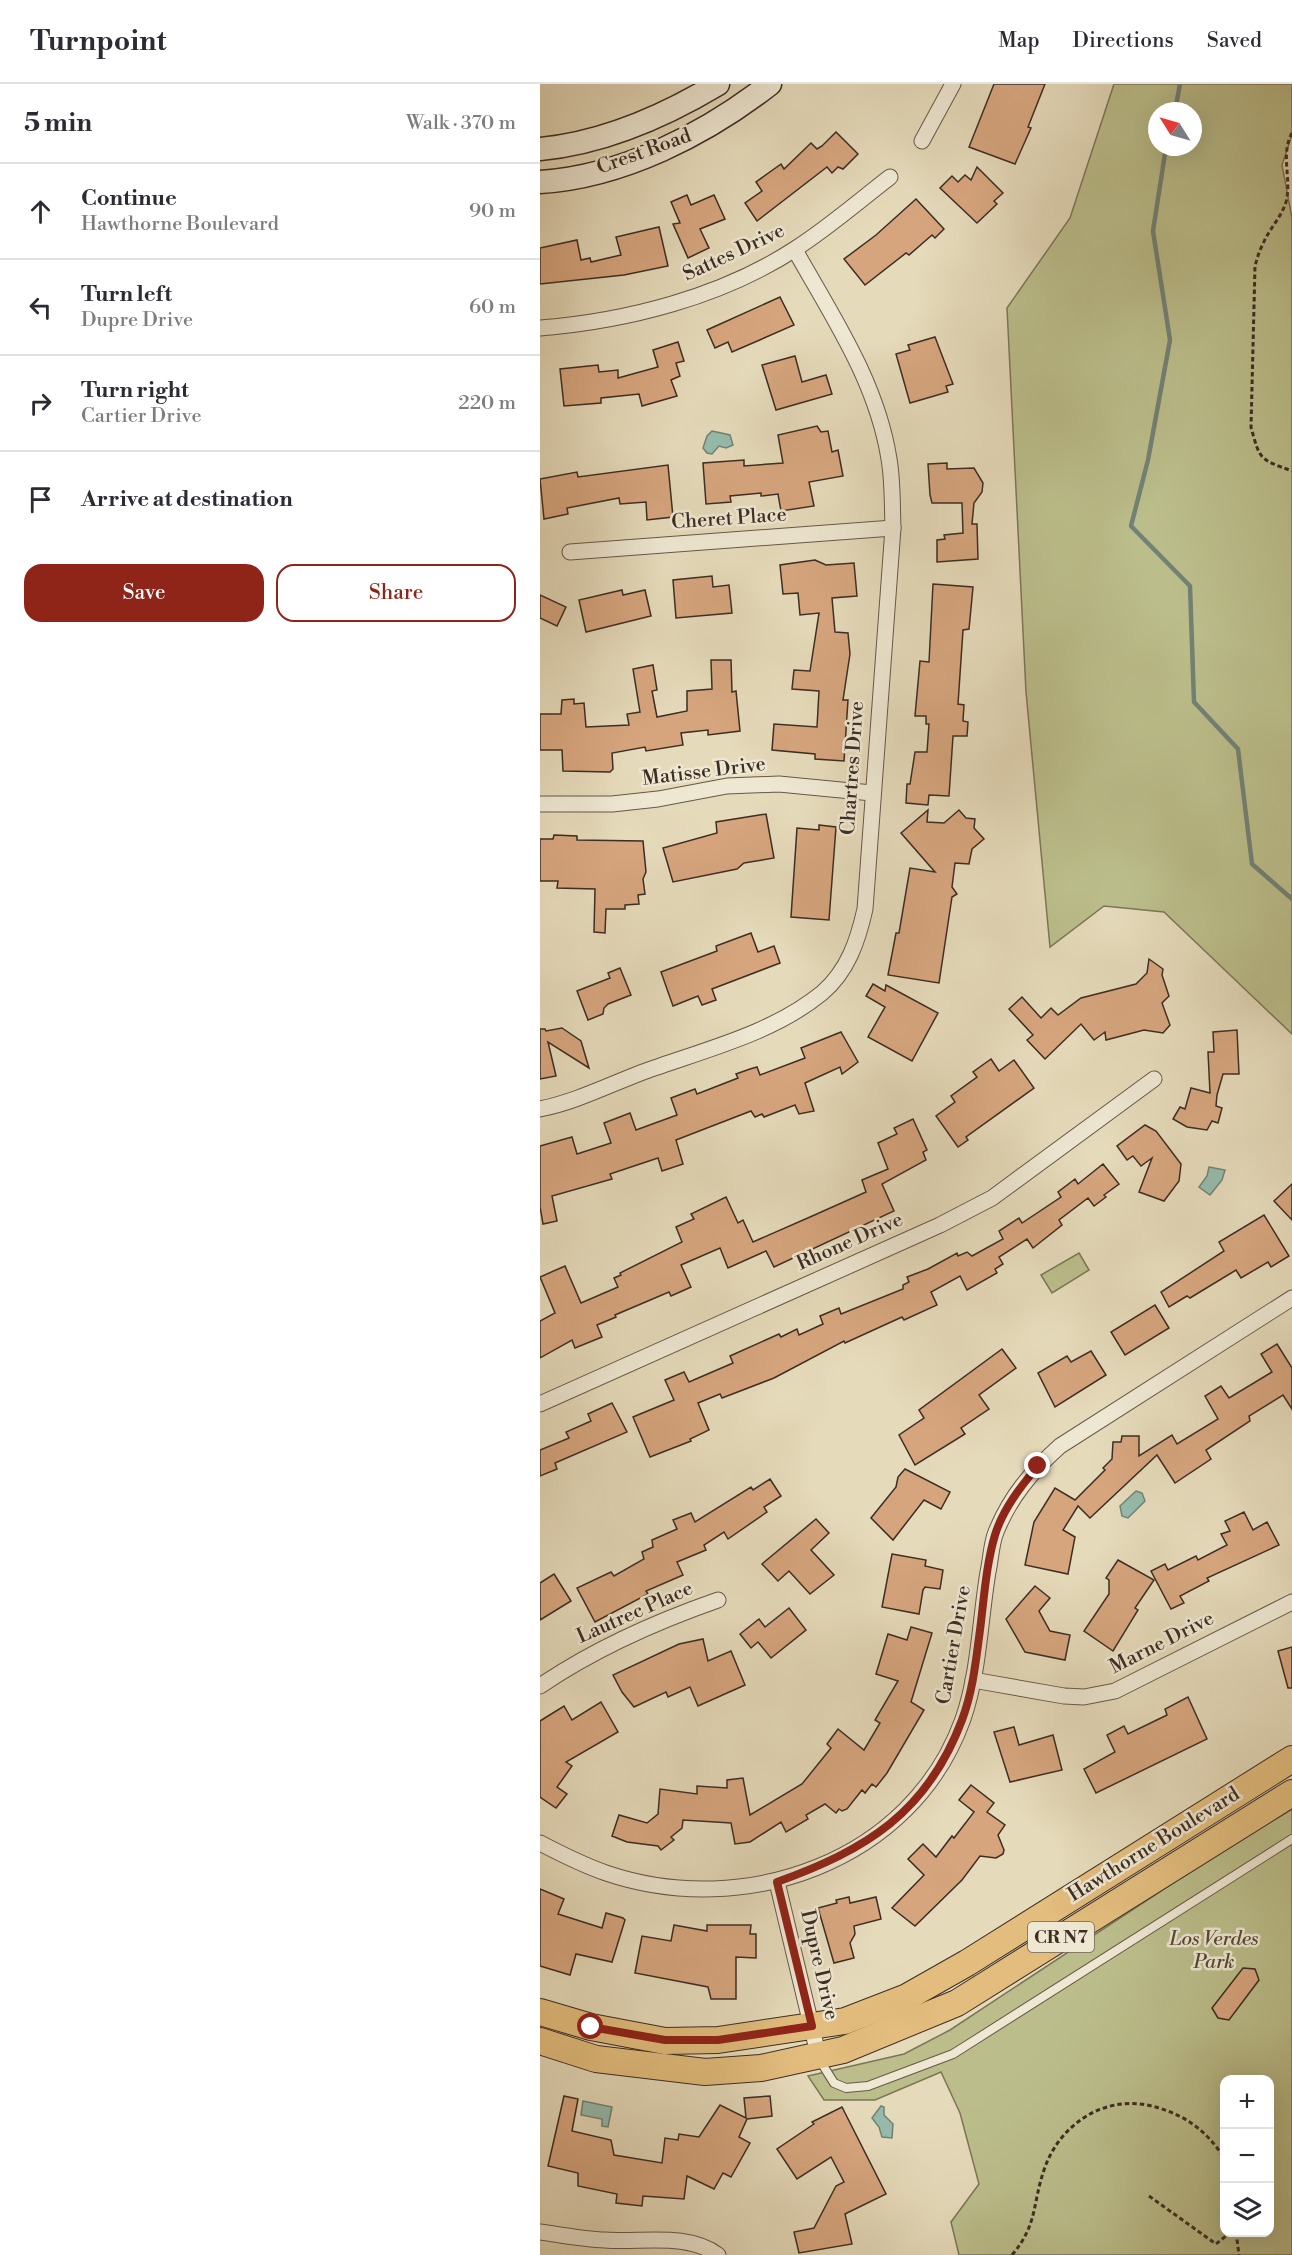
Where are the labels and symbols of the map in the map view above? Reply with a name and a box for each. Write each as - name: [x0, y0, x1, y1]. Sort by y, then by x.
- north arrow: [1148, 102, 1202, 156]
- street label: Crest Road: [593, 123, 695, 181]
- street label: Sattes Drive: [679, 219, 789, 287]
- street label: Cheret Place: [671, 503, 787, 535]
- street label: Chartres Drive: [836, 700, 870, 836]
- street label: Matisse Drive: [641, 752, 767, 792]
- street label: Rhone Drive: [793, 1207, 907, 1277]
- route end: [1024, 1452, 1050, 1478]
- street label: Lautrec Place: [573, 1576, 697, 1650]
- street label: Cartier Drive: [931, 1583, 977, 1707]
- street label: Marne Drive: [1106, 1606, 1218, 1680]
- street label: Hawthorne Boulevard: [1063, 1782, 1245, 1908]
- street label: Dupre Drive: [794, 1908, 844, 2022]
- road number: CR N7: [1028, 1922, 1094, 1952]
- park label: Los Verdes Park: [1168, 1927, 1259, 1975]
- route start: [577, 2013, 603, 2039]

